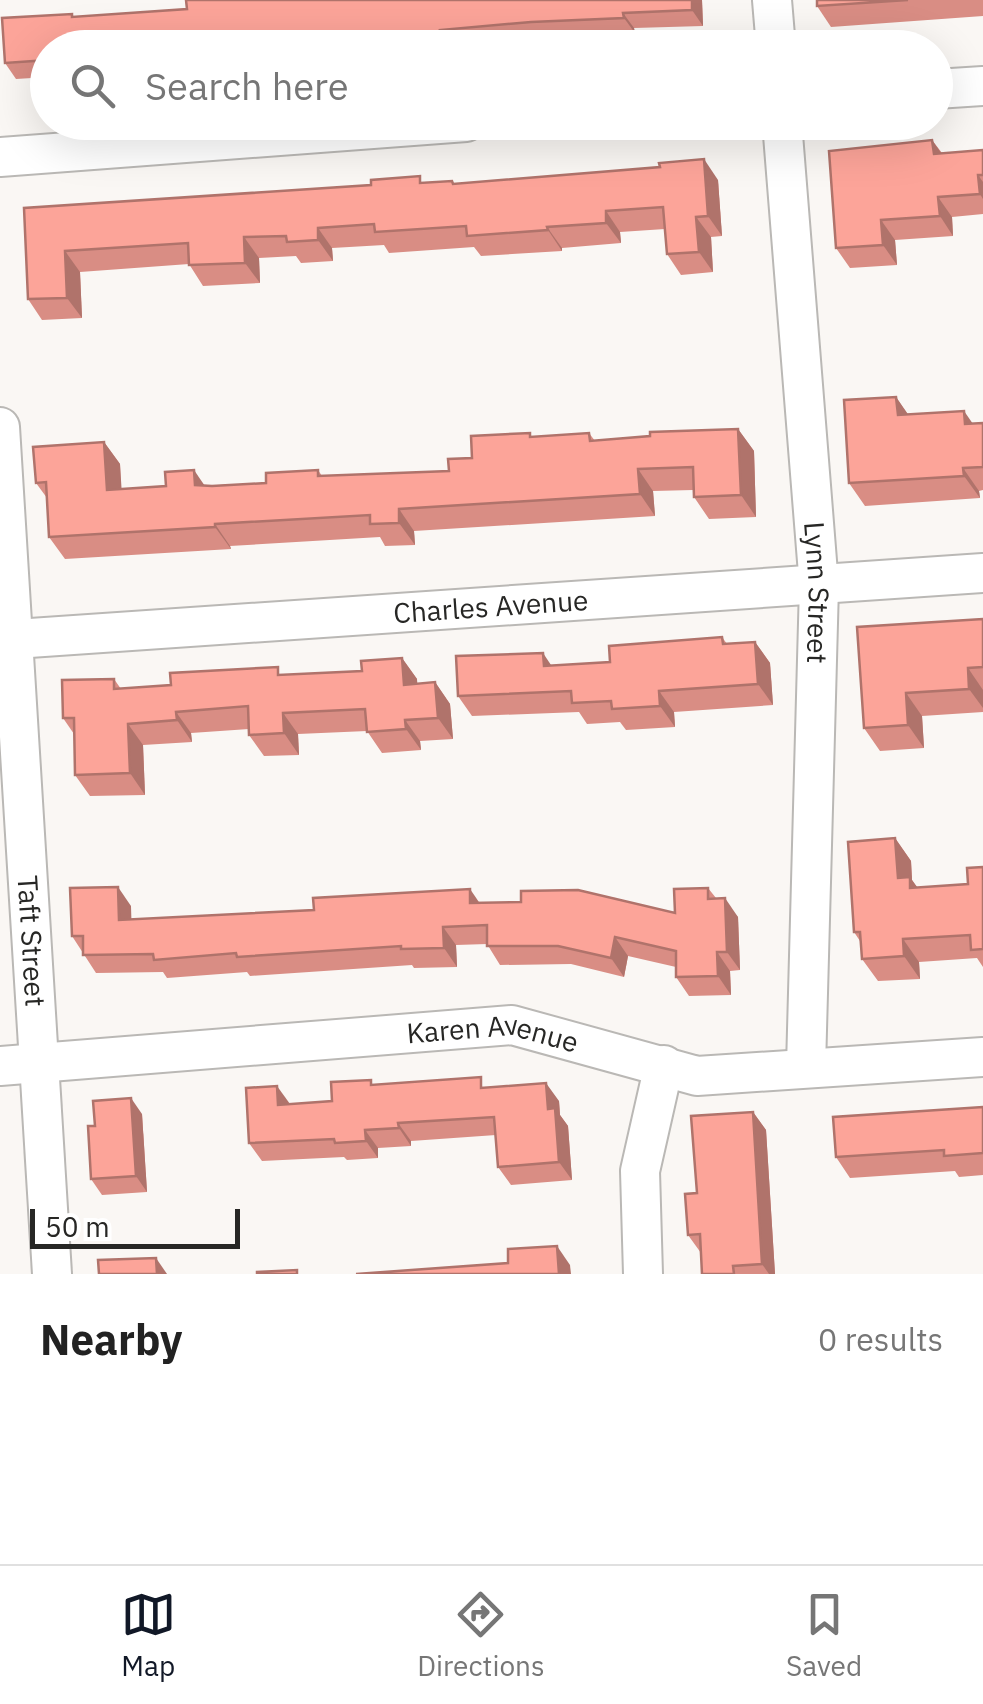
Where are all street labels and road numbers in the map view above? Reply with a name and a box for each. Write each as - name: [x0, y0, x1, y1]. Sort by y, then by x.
- street label: Lynn Street: [796, 520, 838, 664]
- street label: Charles Avenue: [392, 581, 590, 631]
- street label: Taft Street: [10, 874, 55, 1008]
- street label: Karen Avenue: [405, 1006, 583, 1060]

